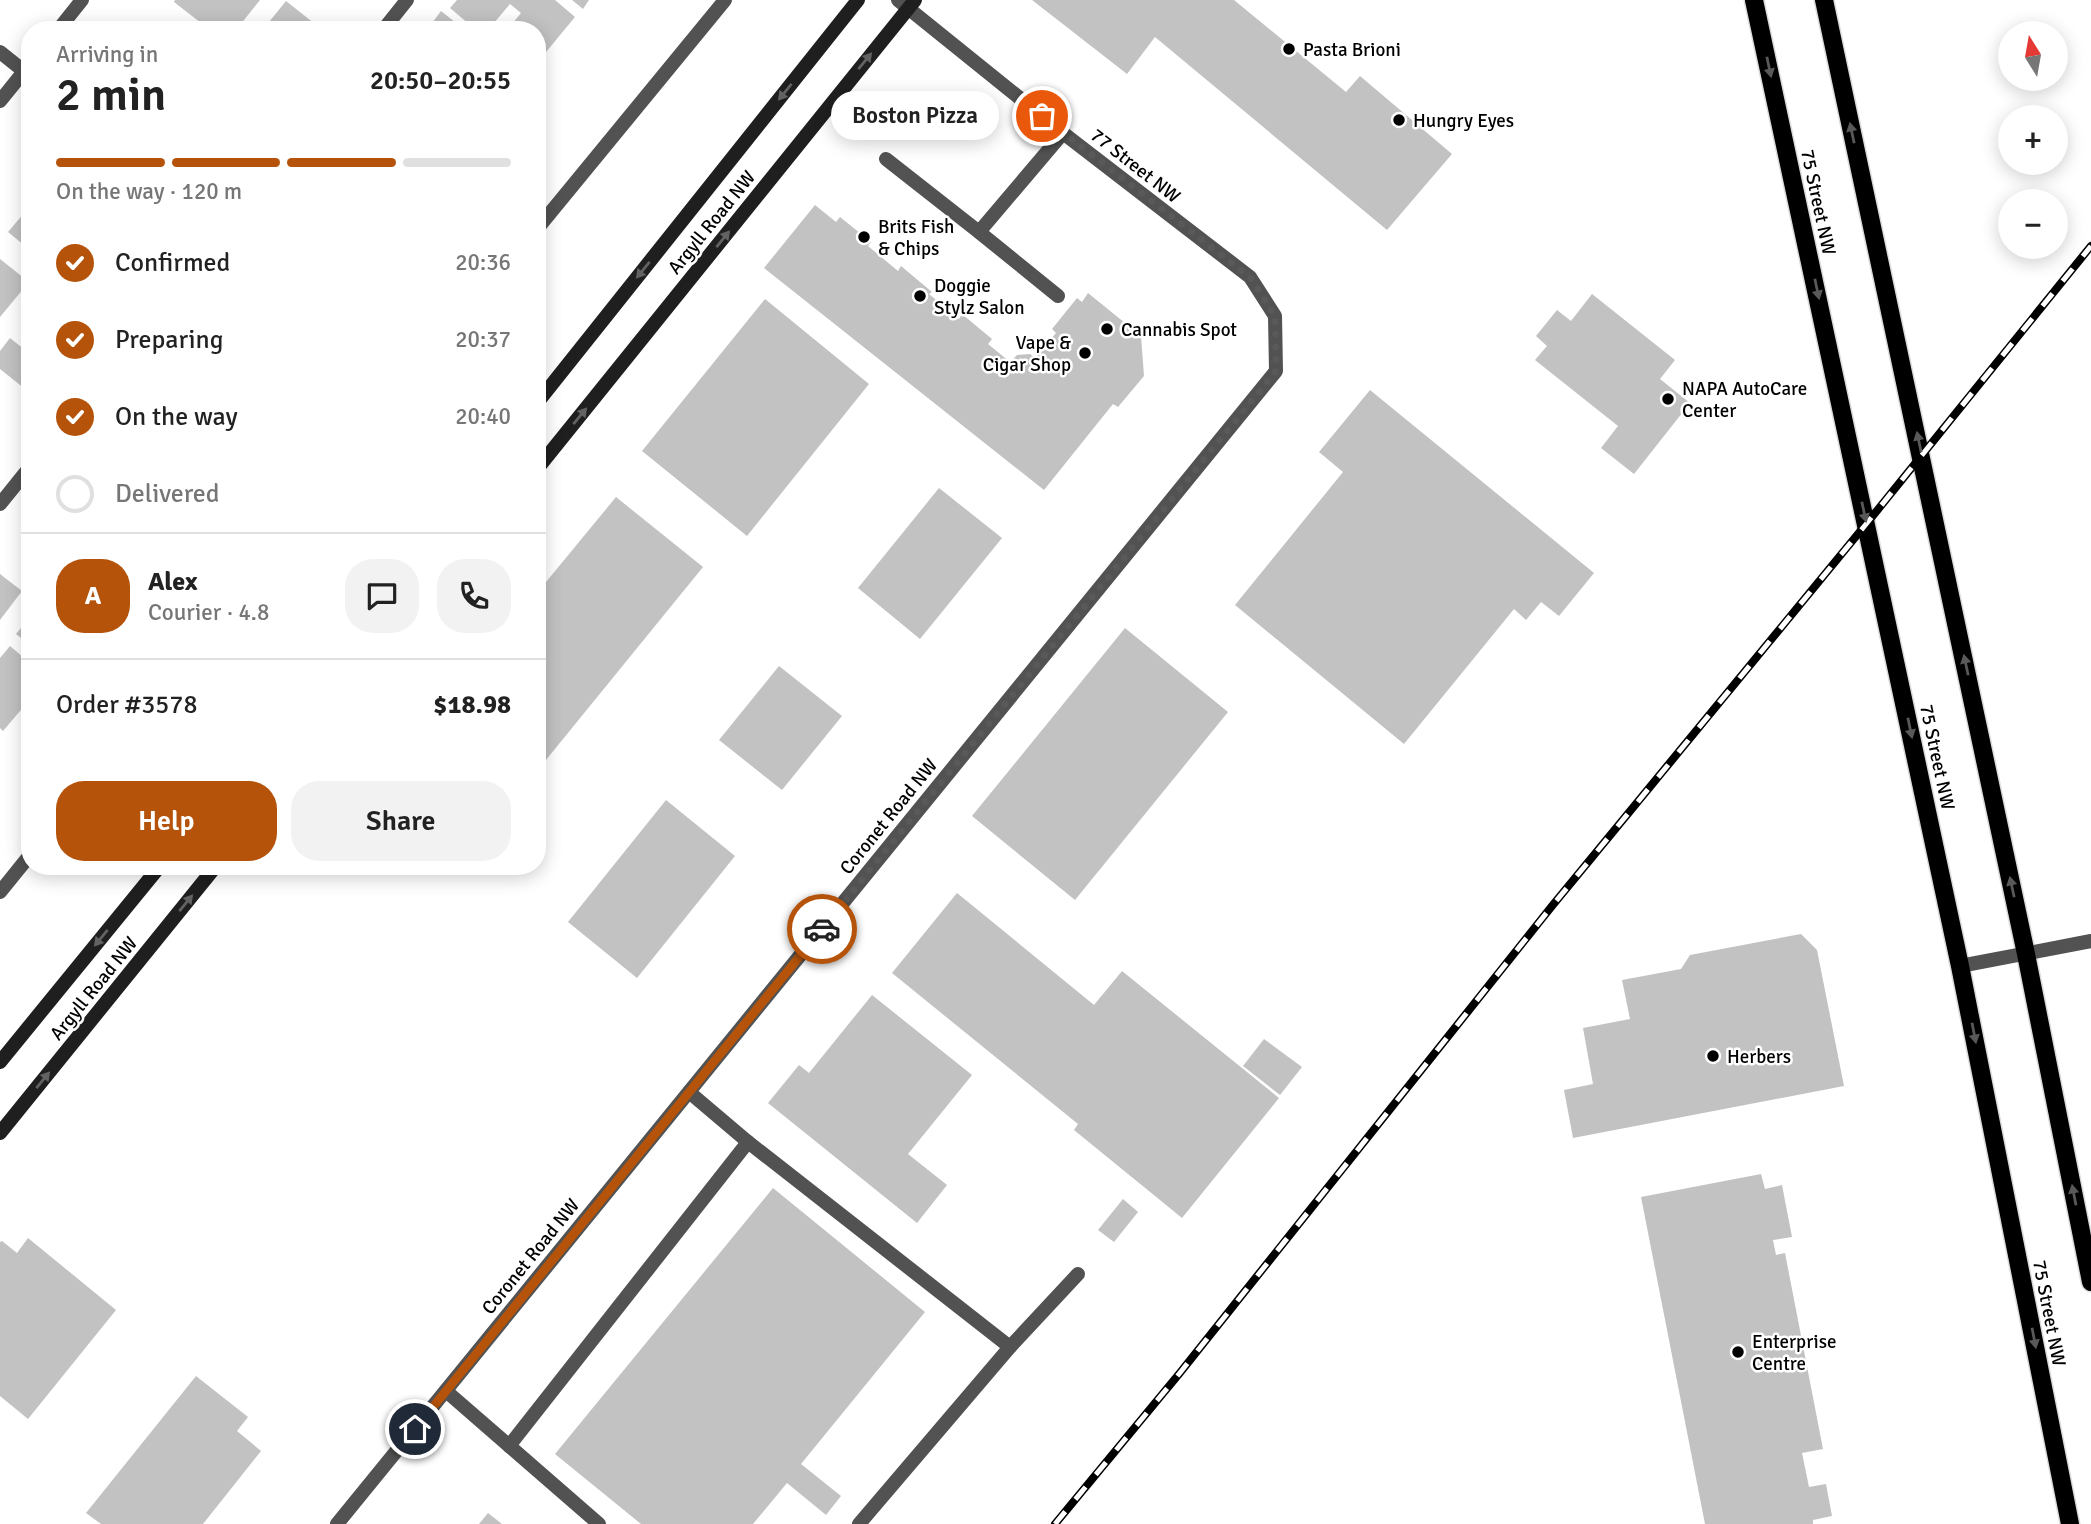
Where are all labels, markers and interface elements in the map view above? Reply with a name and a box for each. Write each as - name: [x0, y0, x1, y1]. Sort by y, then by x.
- north arrow: [1998, 21, 2068, 91]
- map controls: [1998, 21, 2068, 259]
- place label: Pasta Brioni: [1303, 38, 1401, 62]
- text: Arriving in: [56, 40, 158, 69]
- marker: Pasta Brioni: [1281, 41, 1297, 57]
- one-way arrow: [858, 53, 873, 71]
- one-way arrow: [1763, 56, 1774, 78]
- text: 20:50–20:55: [370, 65, 511, 97]
- text: 2 min: [56, 67, 166, 123]
- one-way arrow: [777, 82, 792, 100]
- pin: [1012, 86, 1072, 146]
- callout: Boston Pizza: [832, 92, 1000, 140]
- icon: bag: [1023, 97, 1061, 135]
- text: Boston Pizza: [852, 101, 978, 130]
- button: +: [1998, 105, 2068, 175]
- place label: Hungry Eyes: [1413, 109, 1514, 133]
- marker: Hungry Eyes: [1391, 112, 1407, 128]
- one-way arrow: [1847, 122, 1858, 144]
- street label: 77 Street NW: [1086, 123, 1185, 208]
- street label: 75 Street NW: [1795, 147, 1841, 257]
- street label: Argyll Road NW: [663, 166, 761, 279]
- text: On the way · 120 m: [56, 177, 242, 206]
- button: −: [1998, 189, 2068, 259]
- place label: Brits Fish & Chips: [878, 215, 954, 261]
- marker: Brits Fish & Chips: [856, 229, 872, 245]
- one-way arrow: [715, 230, 730, 248]
- icon: check: [56, 244, 94, 282]
- text: Confirmed: [115, 247, 230, 279]
- text: 20:36: [455, 248, 511, 277]
- one-way arrow: [636, 261, 651, 278]
- place label: Doggie Stylz Salon: [934, 274, 1025, 320]
- one-way arrow: [1811, 278, 1822, 300]
- marker: Doggie Stylz Salon: [912, 288, 928, 304]
- place label: Cannabis Spot: [1121, 318, 1237, 342]
- icon: check: [56, 321, 94, 359]
- marker: Cannabis Spot: [1099, 321, 1115, 337]
- text: Preparing: [115, 324, 223, 356]
- text: 20:37: [455, 325, 511, 354]
- place label: Vape & Cigar Shop: [983, 331, 1071, 377]
- marker: Vape & Cigar Shop: [1077, 345, 1093, 361]
- place label: NAPA AutoCare Center: [1682, 377, 1807, 423]
- marker: NAPA AutoCare Center: [1660, 391, 1676, 407]
- icon: check: [56, 398, 94, 436]
- text: On the way: [115, 401, 238, 433]
- text: 20:40: [455, 402, 511, 431]
- one-way arrow: [572, 407, 587, 424]
- one-way arrow: [1914, 431, 1925, 453]
- text: Delivered: [115, 478, 220, 510]
- one-way arrow: [1859, 501, 1870, 523]
- button: chat: [345, 559, 419, 633]
- button: phone: [437, 559, 511, 633]
- text: Alex: [148, 566, 198, 598]
- text: A: [85, 580, 101, 612]
- text: Courier · 4.8: [148, 598, 269, 627]
- one-way arrow: [1960, 654, 1971, 676]
- text: Order #3578: [56, 689, 197, 721]
- text: $18.98: [433, 689, 511, 721]
- street label: 75 Street NW: [1914, 702, 1960, 812]
- one-way arrow: [1905, 717, 1916, 739]
- street label: Coronet Road NW: [835, 754, 943, 879]
- button: Help: [56, 781, 277, 861]
- button: Share: [291, 781, 511, 861]
- one-way arrow: [2006, 876, 2017, 898]
- courier: [787, 894, 857, 964]
- one-way arrow: [178, 895, 193, 912]
- icon: car: [803, 910, 841, 948]
- one-way arrow: [94, 930, 109, 947]
- street label: Argyll Road NW: [45, 932, 143, 1045]
- one-way arrow: [1968, 1022, 1979, 1044]
- place label: Herbers: [1727, 1045, 1791, 1069]
- marker: Herbers: [1705, 1048, 1721, 1064]
- one-way arrow: [35, 1071, 50, 1088]
- one-way arrow: [2068, 1183, 2079, 1205]
- street label: Coronet Road NW: [477, 1194, 585, 1319]
- street label: 75 Street NW: [2027, 1258, 2071, 1368]
- one-way arrow: [2028, 1327, 2039, 1349]
- place label: Enterprise Centre: [1752, 1330, 1836, 1376]
- marker: Enterprise Centre: [1730, 1344, 1746, 1360]
- pin: [385, 1399, 445, 1459]
- icon: home: [396, 1410, 434, 1448]

